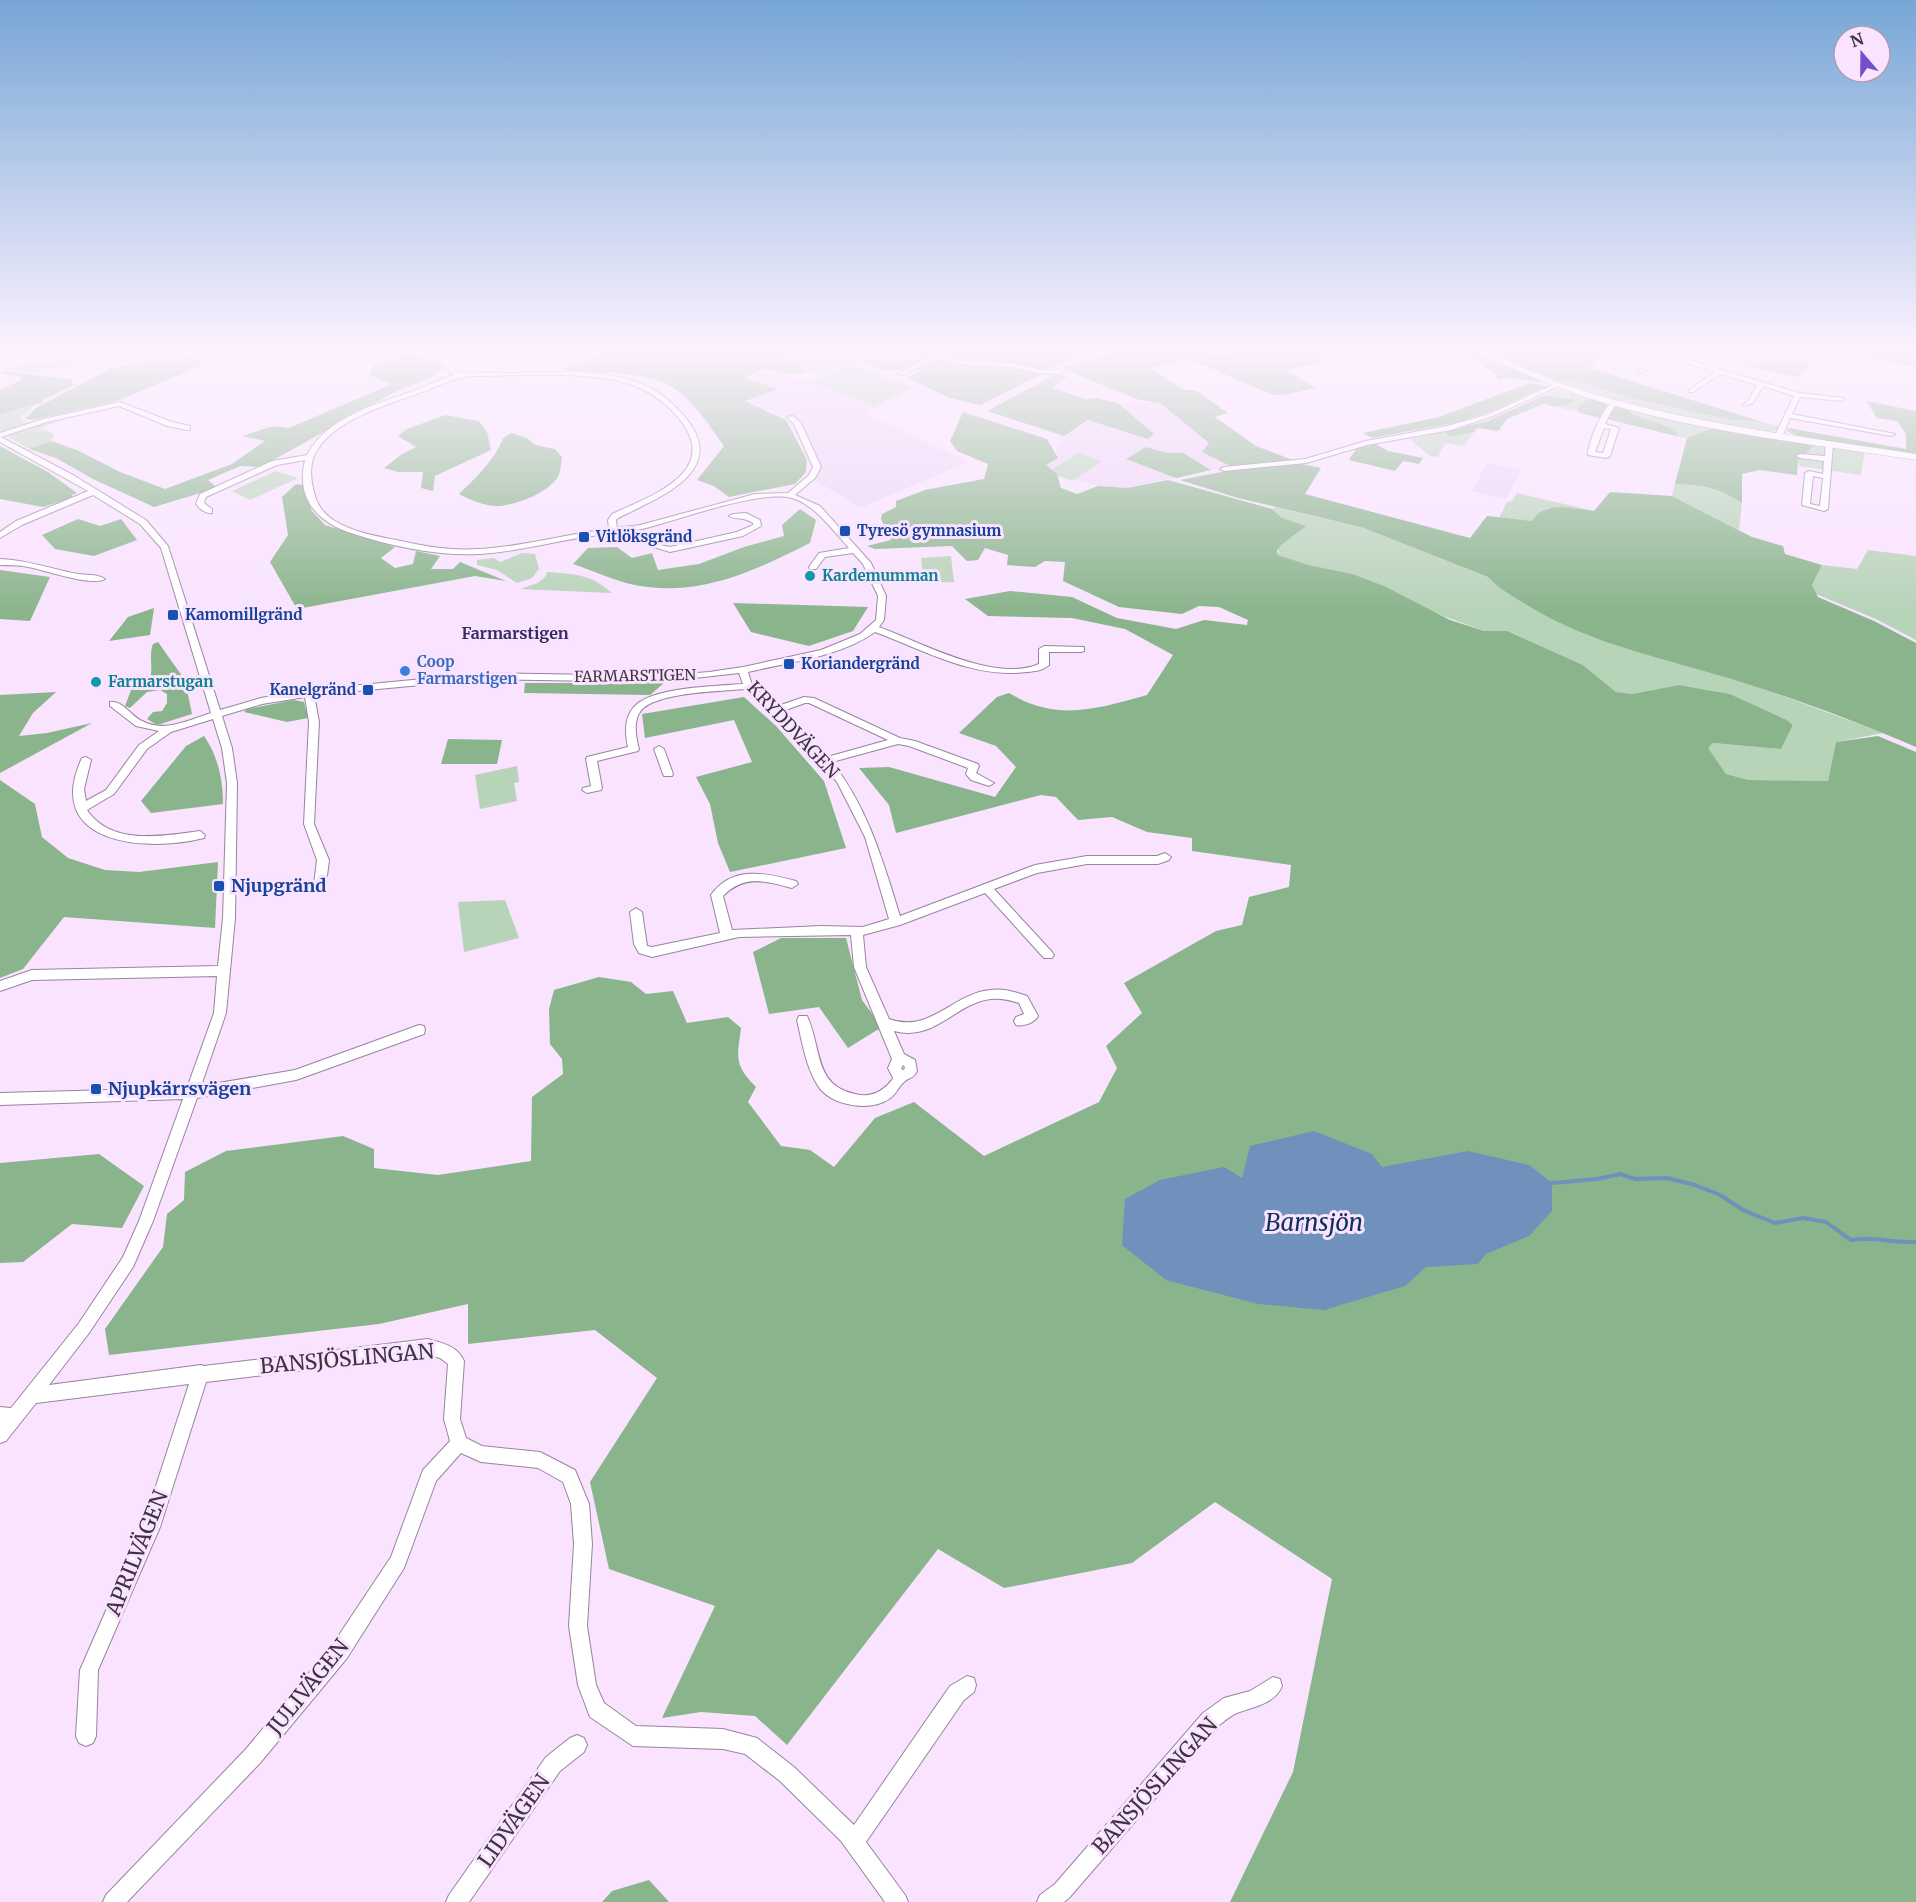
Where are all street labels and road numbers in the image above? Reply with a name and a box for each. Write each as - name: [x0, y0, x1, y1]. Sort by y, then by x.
- street label: FARMARSTIGEN: [574, 665, 697, 686]
- street label: KRYDDVÄGEN: [743, 676, 844, 783]
- street label: BANSJÖSLINGAN: [259, 1337, 435, 1380]
- street label: APRILVÄGEN: [99, 1486, 174, 1620]
- street label: JULIVÄGEN: [260, 1633, 354, 1741]
- street label: BANSJÖSLINGAN: [1086, 1712, 1223, 1860]
- street label: LIDVÄGEN: [472, 1769, 555, 1872]

